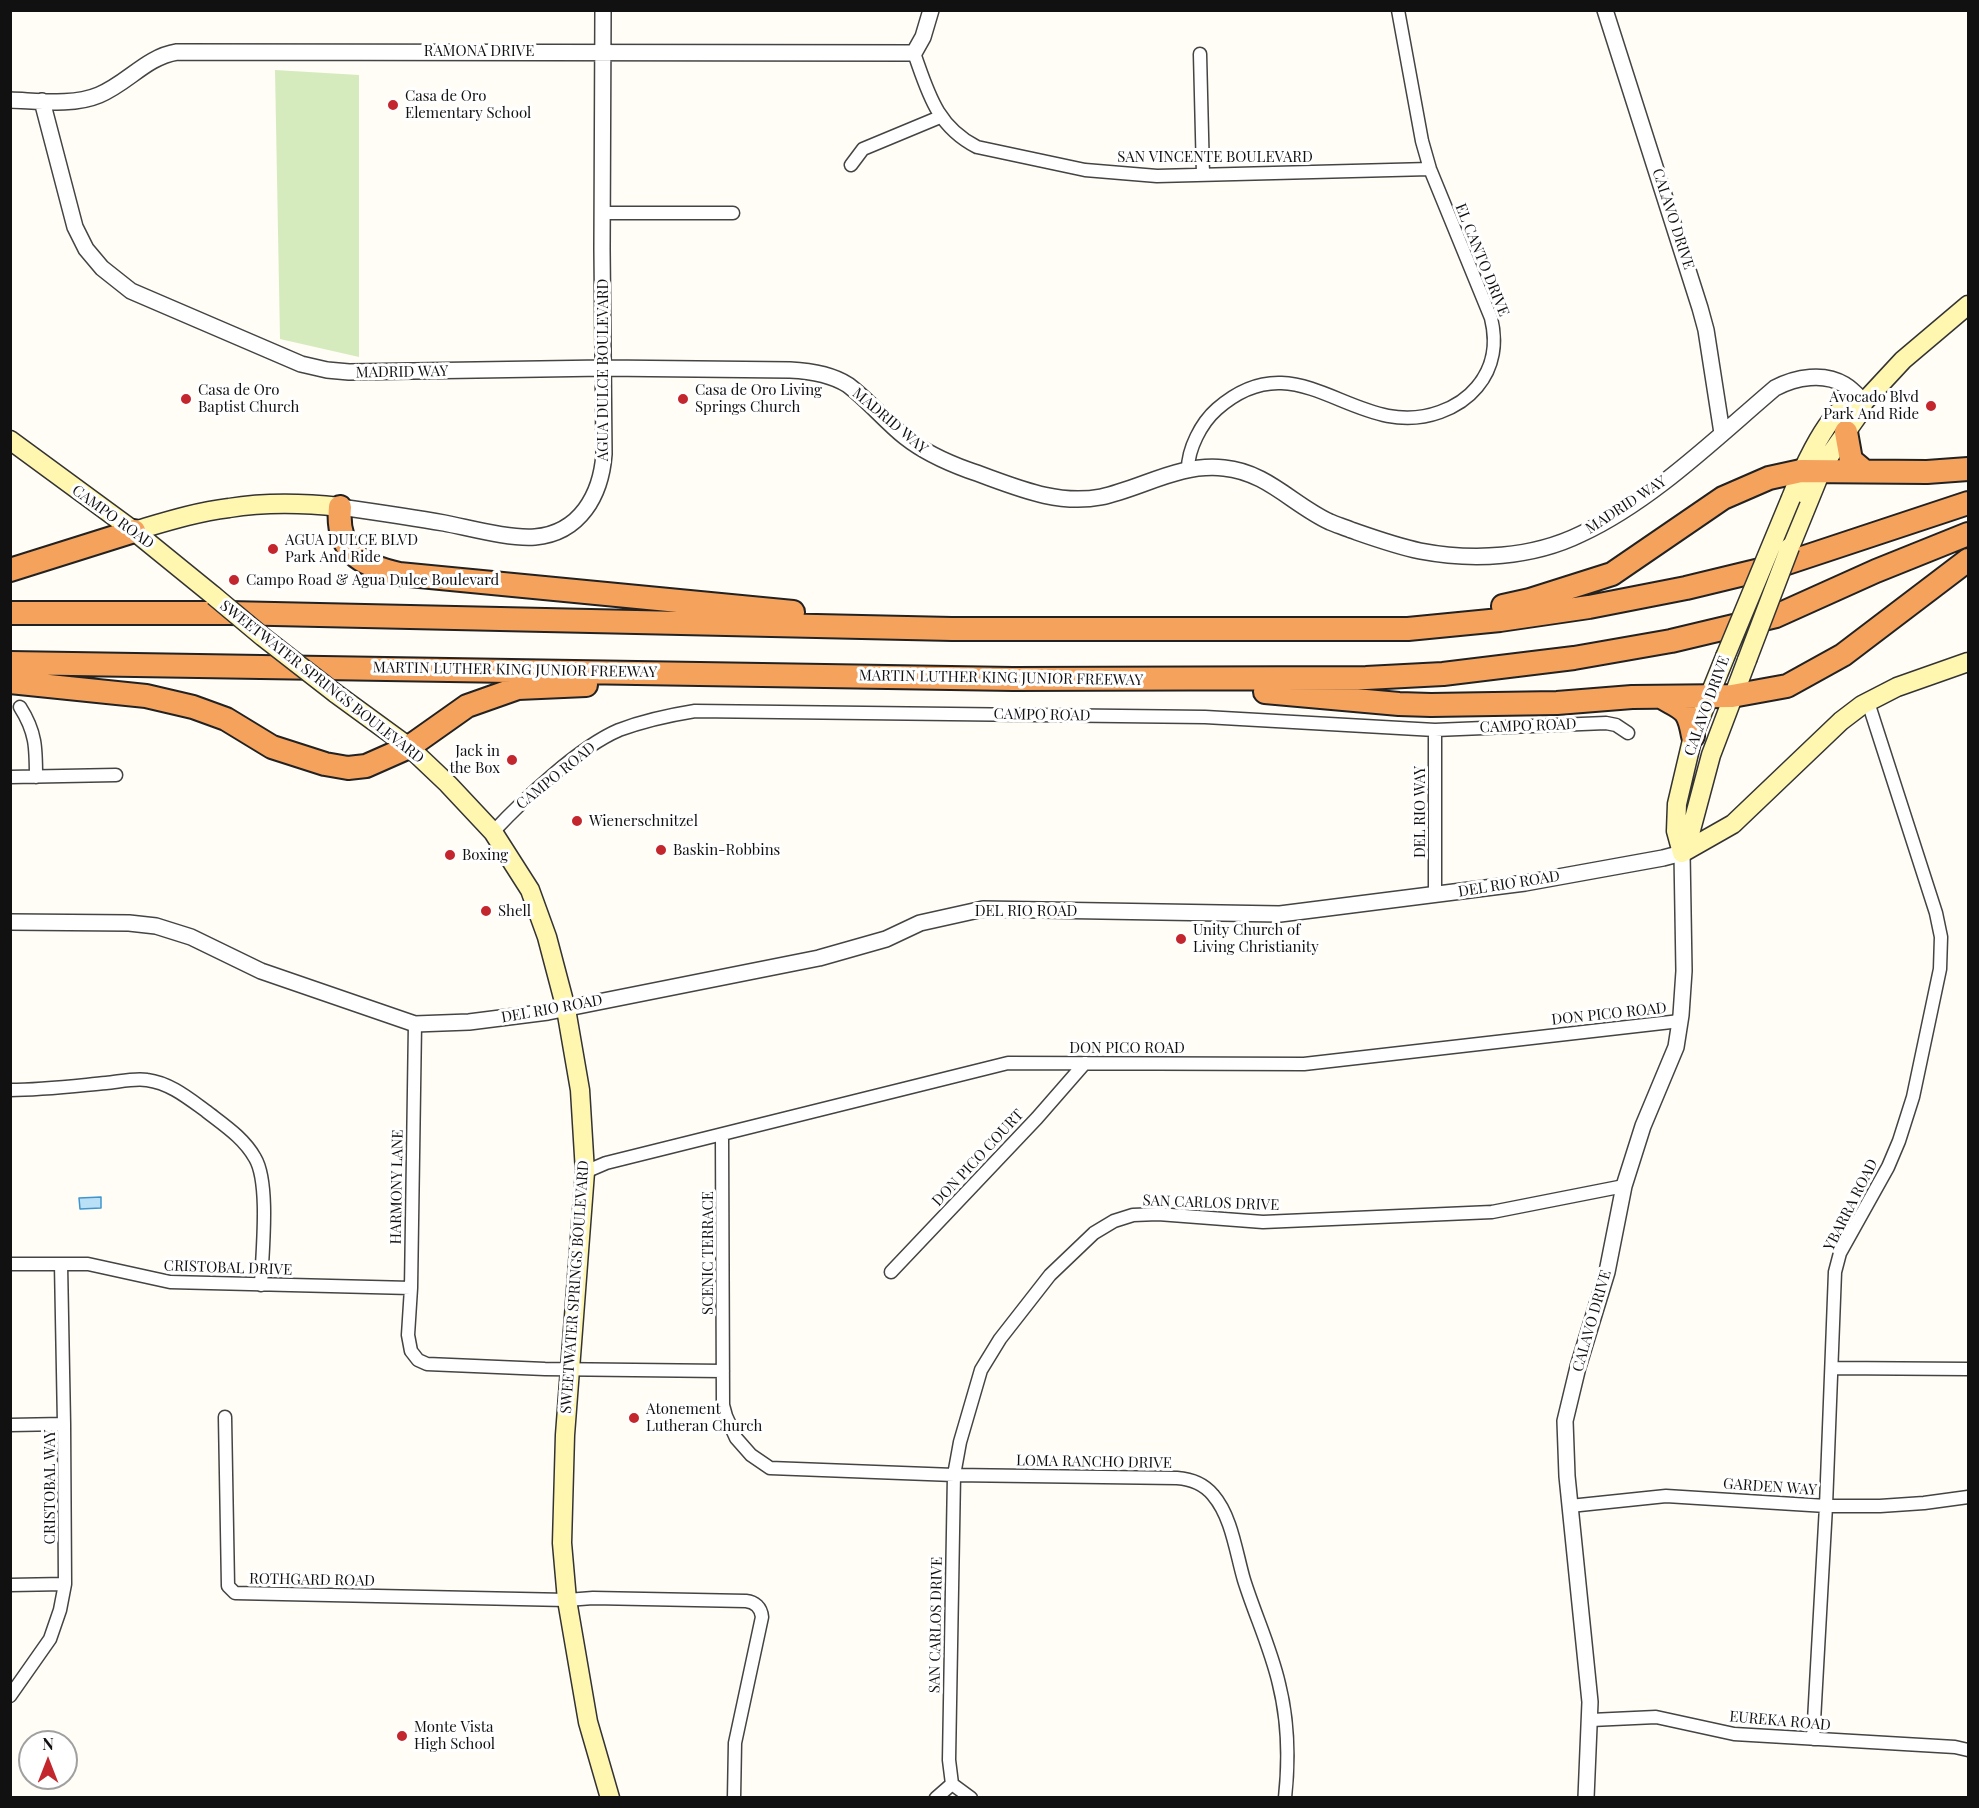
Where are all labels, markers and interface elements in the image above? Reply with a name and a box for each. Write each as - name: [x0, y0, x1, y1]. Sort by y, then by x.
- street label: RAMONA DRIVE: [424, 42, 534, 60]
- place label: Casa de Oro Elementary School: [405, 87, 531, 122]
- marker: Casa de Oro Elementary School: [386, 98, 400, 112]
- street label: SAN VINCENTE BOULEVARD: [1117, 148, 1313, 166]
- street label: CALAVO DRIVE: [1648, 166, 1698, 272]
- street label: EL CANTO DRIVE: [1451, 201, 1513, 319]
- street label: AGUA DULCE BOULEVARD: [594, 279, 612, 461]
- street label: MADRID WAY: [356, 362, 448, 382]
- place label: Casa de Oro Baptist Church: [198, 381, 299, 416]
- place label: Casa de Oro Living Springs Church: [695, 381, 822, 416]
- street label: MADRID WAY: [849, 384, 931, 458]
- place label: Avocado Blvd Park And Ride: [1823, 388, 1919, 423]
- marker: Casa de Oro Baptist Church: [179, 392, 193, 406]
- marker: Casa de Oro Living Springs Church: [676, 392, 690, 406]
- marker: Avocado Blvd Park And Ride: [1924, 399, 1938, 413]
- street label: MADRID WAY: [1582, 472, 1670, 538]
- street label: CAMPO ROAD: [69, 481, 157, 553]
- place label: AGUA DULCE BLVD Park And Ride: [285, 531, 418, 566]
- marker: AGUA DULCE BLVD Park And Ride: [266, 542, 280, 556]
- place label: Campo Road & Agua Dulce Boulevard: [246, 571, 499, 589]
- marker: Campo Road & Agua Dulce Boulevard: [227, 573, 241, 587]
- street label: SWEETWATER SPRINGS BOULEVARD: [216, 597, 428, 767]
- street label: CALAVO DRIVE: [1681, 654, 1733, 758]
- street label: MARTIN LUTHER KING JUNIOR FREEWAY: [373, 659, 657, 681]
- street label: MARTIN LUTHER KING JUNIOR FREEWAY: [859, 667, 1143, 689]
- street label: CAMPO ROAD: [993, 705, 1091, 725]
- street label: CAMPO ROAD: [1479, 715, 1577, 737]
- street label: CAMPO ROAD: [513, 739, 599, 813]
- place label: Jack in the Box: [449, 742, 500, 777]
- marker: Jack in the Box: [505, 753, 519, 767]
- street label: DEL RIO WAY: [1411, 766, 1429, 858]
- place label: Wienerschnitzel: [589, 812, 698, 830]
- marker: Wienerschnitzel: [570, 814, 584, 828]
- place label: Baskin-Robbins: [673, 841, 780, 859]
- marker: Baskin-Robbins: [654, 843, 668, 857]
- place label: Boxing: [462, 846, 508, 864]
- marker: Boxing: [443, 848, 457, 862]
- street label: DEL RIO ROAD: [1457, 867, 1561, 901]
- place label: Shell: [498, 902, 531, 920]
- street label: DEL RIO ROAD: [975, 902, 1077, 920]
- marker: Shell: [479, 904, 493, 918]
- place label: Unity Church of Living Christianity: [1193, 921, 1319, 956]
- marker: Unity Church of Living Christianity: [1174, 932, 1188, 946]
- street label: DEL RIO ROAD: [500, 991, 604, 1027]
- street label: DON PICO ROAD: [1551, 999, 1667, 1029]
- street label: DON PICO ROAD: [1069, 1039, 1185, 1057]
- street label: DON PICO COURT: [929, 1106, 1027, 1210]
- street label: HARMONY LANE: [387, 1129, 407, 1245]
- street label: YBARRA ROAD: [1820, 1156, 1882, 1254]
- street label: SWEETWATER SPRINGS BOULEVARD: [557, 1160, 593, 1414]
- street label: SCENIC TERRACE: [699, 1191, 717, 1315]
- street label: SAN CARLOS DRIVE: [1142, 1192, 1280, 1214]
- street label: CRISTOBAL DRIVE: [163, 1257, 293, 1279]
- street label: CALAVO DRIVE: [1569, 1268, 1615, 1374]
- place label: Atonement Lutheran Church: [646, 1400, 762, 1435]
- marker: Atonement Lutheran Church: [627, 1411, 641, 1425]
- street label: CRISTOBAL WAY: [41, 1430, 59, 1544]
- street label: LOMA RANCHO DRIVE: [1016, 1452, 1172, 1472]
- street label: GARDEN WAY: [1723, 1475, 1817, 1499]
- street label: SAN CARLOS DRIVE: [926, 1557, 946, 1693]
- street label: ROTHGARD ROAD: [249, 1570, 375, 1590]
- street label: EUREKA ROAD: [1728, 1708, 1832, 1734]
- place label: Monte Vista High School: [414, 1718, 495, 1753]
- marker: Monte Vista High School: [395, 1729, 409, 1743]
- north arrow: [18, 1730, 78, 1790]
- text: N: [42, 1733, 54, 1754]

